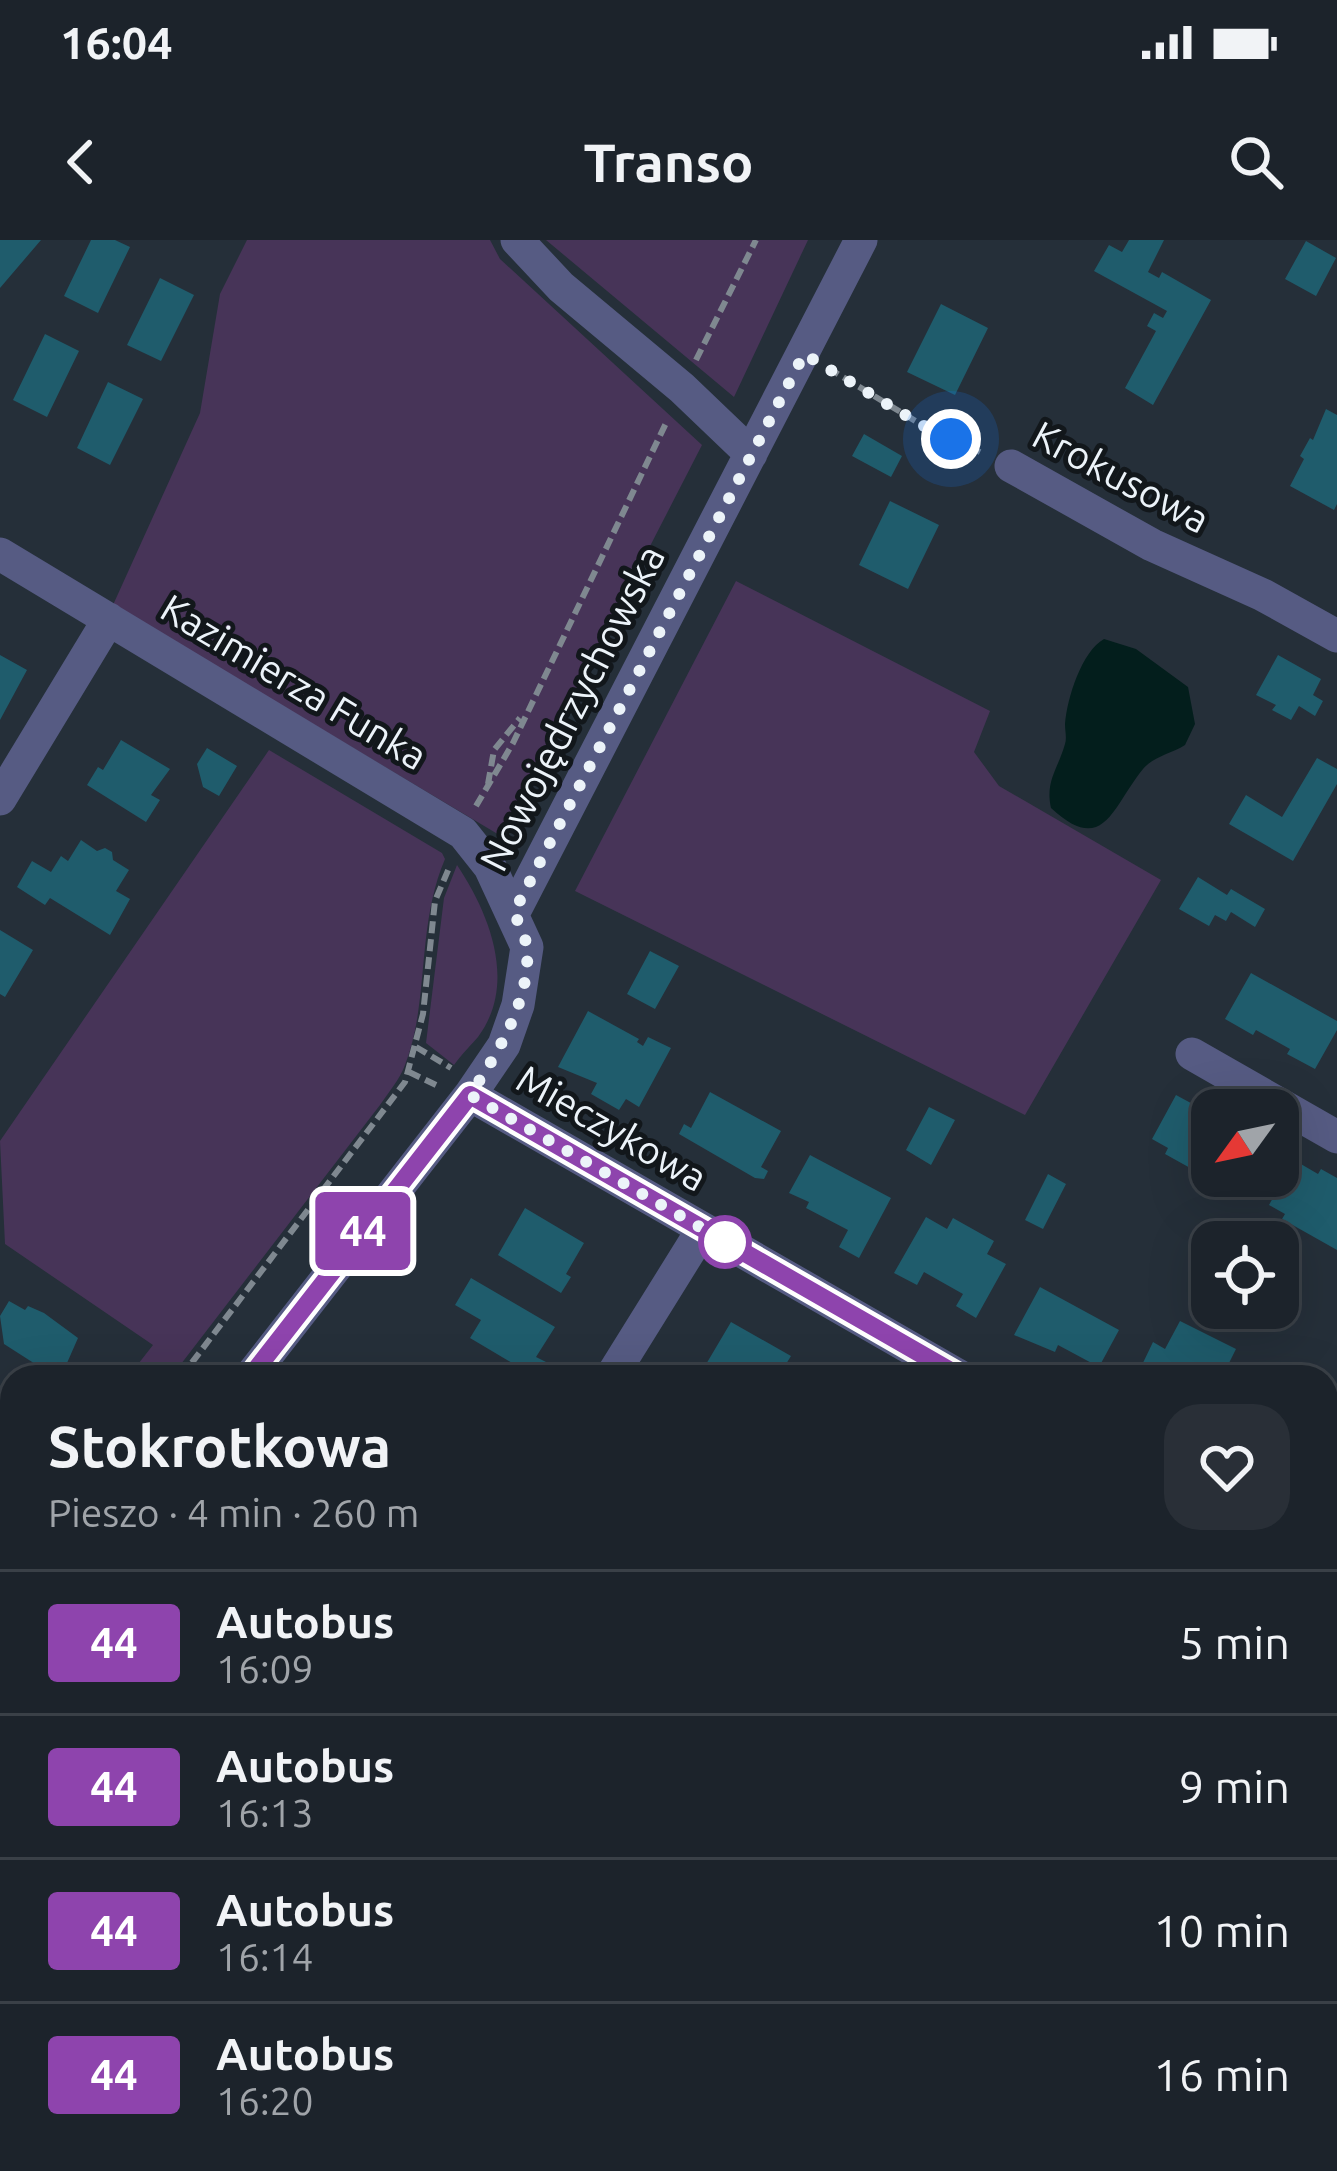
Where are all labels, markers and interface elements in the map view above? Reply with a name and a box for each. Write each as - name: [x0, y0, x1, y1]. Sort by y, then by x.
- text: 16:04: [60, 17, 173, 68]
- icon: back: [48, 129, 114, 195]
- icon: search: [1223, 129, 1289, 195]
- text: Transo: [584, 132, 753, 192]
- your location: [921, 409, 981, 469]
- street label: Krokusowa: [1026, 412, 1217, 541]
- street label: Nowojędrzychowska: [471, 538, 672, 878]
- street label: Kazimierza Funka: [154, 585, 435, 778]
- street label: Mieczykowa: [510, 1056, 715, 1199]
- north arrow: [1191, 1089, 1299, 1197]
- map controls: [1191, 1089, 1299, 1329]
- line badge: 44: [309, 1192, 417, 1270]
- text: 44: [339, 1207, 387, 1254]
- unlabelled marker: [700, 1217, 750, 1267]
- button: locate: [1191, 1221, 1299, 1329]
- button: heart: [1164, 1404, 1290, 1530]
- text: Stokrotkowa: [48, 1414, 391, 1478]
- text: Pieszo · 4 min · 260 m: [48, 1491, 419, 1534]
- text: Autobus: [216, 1596, 394, 1647]
- text: 5 min: [1179, 1617, 1290, 1668]
- text: 44: [90, 1619, 138, 1666]
- text: 16:09: [216, 1647, 314, 1690]
- text: Autobus: [216, 1740, 394, 1791]
- text: 9 min: [1179, 1761, 1290, 1812]
- text: 44: [90, 1763, 138, 1810]
- text: 16:13: [216, 1791, 314, 1834]
- text: Autobus: [216, 1884, 394, 1935]
- text: 10 min: [1153, 1905, 1290, 1956]
- text: 44: [90, 1907, 138, 1954]
- text: 16:14: [216, 1935, 314, 1978]
- text: Autobus: [216, 2028, 394, 2079]
- text: 16 min: [1153, 2049, 1290, 2100]
- text: 44: [90, 2051, 138, 2098]
- text: 16:20: [216, 2079, 314, 2122]

